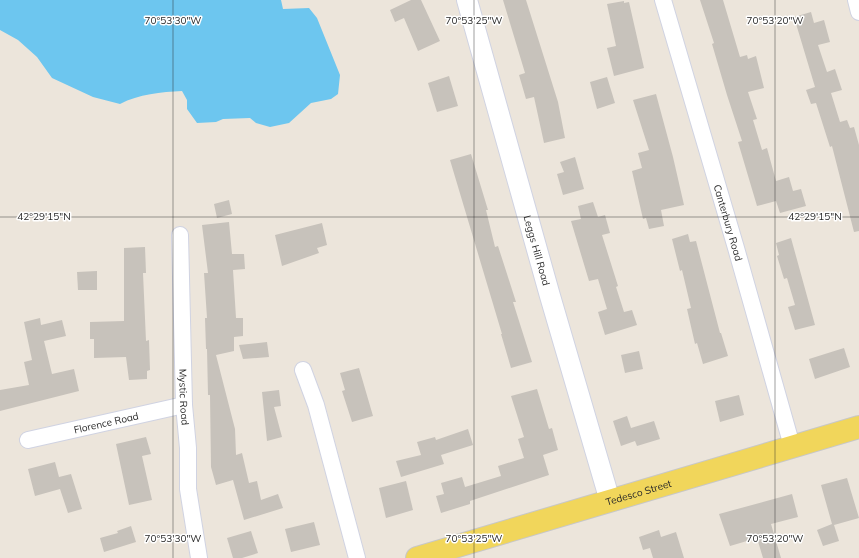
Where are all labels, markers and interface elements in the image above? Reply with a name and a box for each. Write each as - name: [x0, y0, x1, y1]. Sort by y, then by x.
- text: 70°53'30"W: [145, 14, 201, 27]
- text: 70°53'25"W: [446, 14, 502, 27]
- text: 70°53'20"W: [747, 14, 803, 27]
- street label: Canterbury Road: [711, 183, 746, 262]
- text: 42°29'15"N: [17, 210, 71, 223]
- text: 42°29'15"N: [788, 210, 842, 223]
- street label: Leggs Hill Road: [521, 214, 553, 287]
- street label: Mystic Road: [177, 368, 192, 426]
- street label: Florence Road: [72, 409, 140, 436]
- street label: Tedesco Street: [604, 476, 673, 508]
- text: 70°53'30"W: [145, 532, 201, 545]
- text: 70°53'25"W: [446, 532, 502, 545]
- text: 70°53'20"W: [747, 532, 803, 545]

